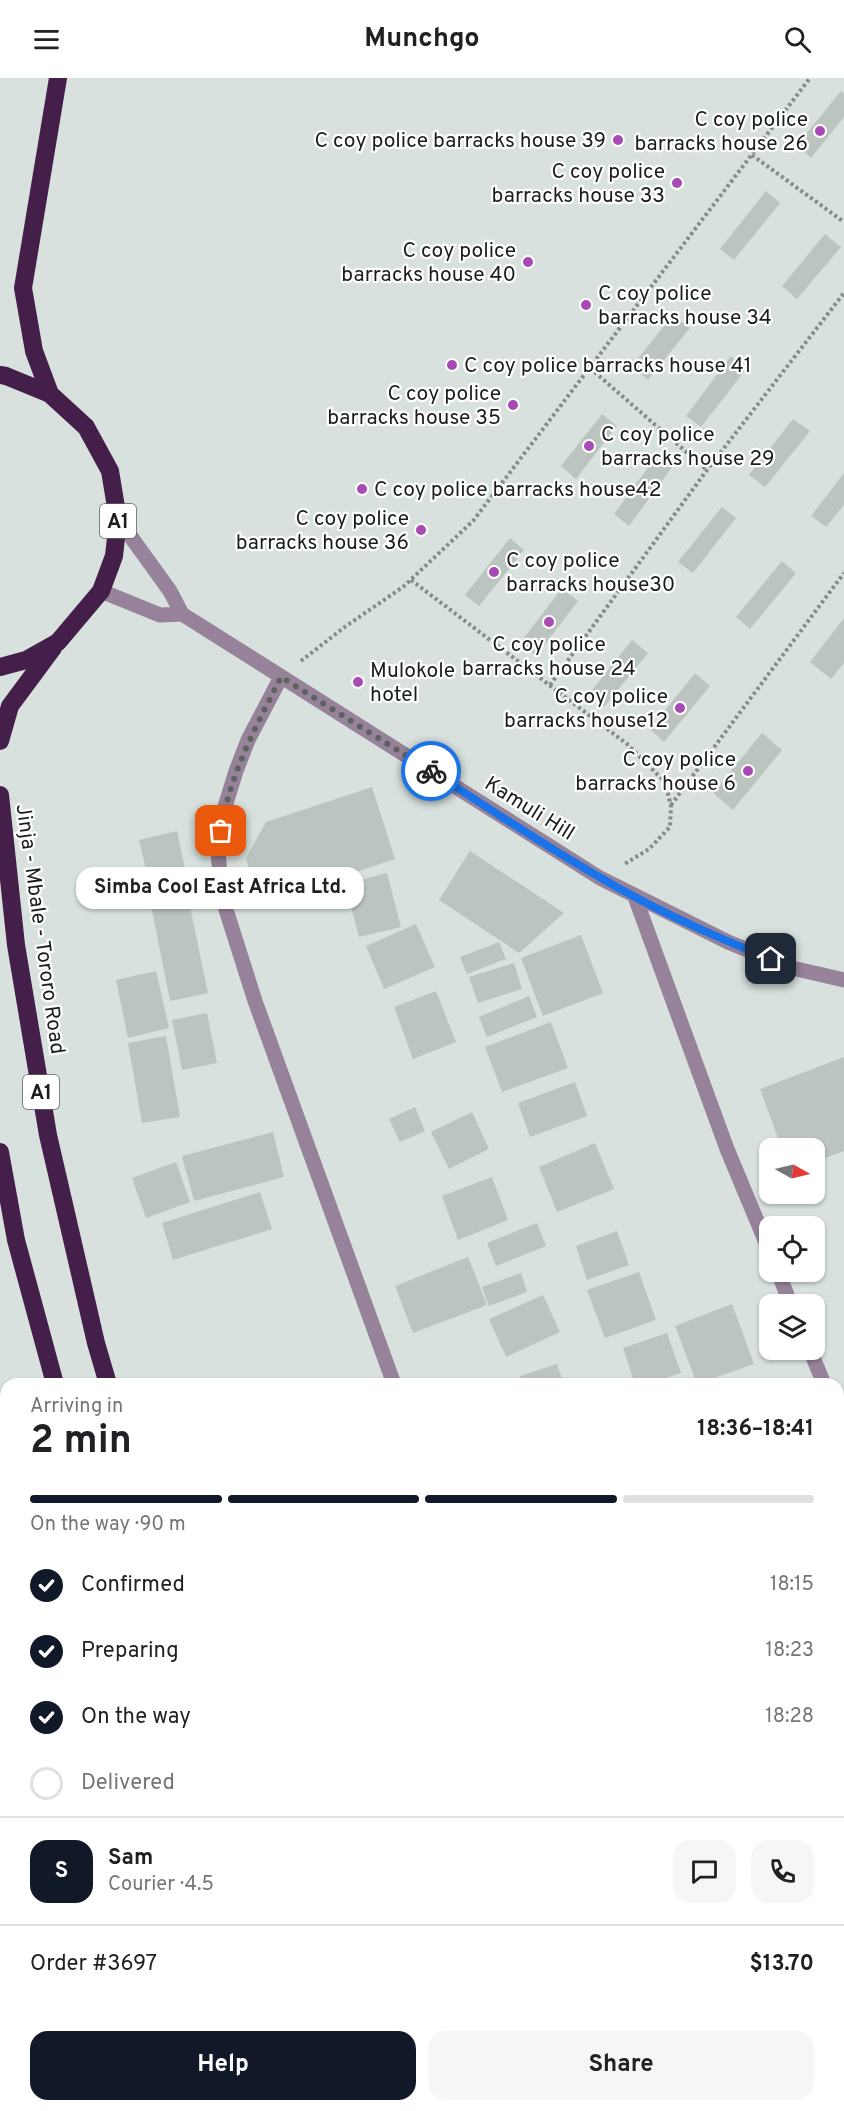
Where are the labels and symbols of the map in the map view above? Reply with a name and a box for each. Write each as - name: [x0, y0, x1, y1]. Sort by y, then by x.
- place label: C coy police barracks house 26: [634, 107, 808, 158]
- marker: C coy police barracks house 26: [813, 124, 827, 138]
- place label: C coy police barracks house 39: [315, 128, 606, 155]
- marker: C coy police barracks house 39: [611, 133, 625, 147]
- place label: C coy police barracks house 33: [492, 159, 665, 210]
- marker: C coy police barracks house 33: [670, 176, 684, 190]
- place label: C coy police barracks house 40: [341, 238, 516, 289]
- marker: C coy police barracks house 40: [521, 255, 535, 269]
- place label: C coy police barracks house 34: [598, 281, 772, 332]
- marker: C coy police barracks house 34: [579, 298, 593, 312]
- place label: C coy police barracks house 41: [464, 353, 752, 380]
- marker: C coy police barracks house 41: [445, 358, 459, 372]
- place label: C coy police barracks house 35: [327, 381, 501, 432]
- marker: C coy police barracks house 35: [506, 398, 520, 412]
- place label: C coy police barracks house 29: [601, 422, 775, 473]
- marker: C coy police barracks house 29: [582, 439, 596, 453]
- place label: C coy police barracks house42: [374, 477, 662, 504]
- marker: C coy police barracks house42: [355, 482, 369, 496]
- road number: A1: [100, 504, 136, 538]
- place label: C coy police barracks house 36: [236, 506, 409, 557]
- marker: C coy police barracks house 36: [414, 523, 428, 537]
- place label: C coy police barracks house30: [506, 548, 675, 599]
- marker: C coy police barracks house30: [487, 565, 501, 579]
- marker: C coy police barracks house 24: [542, 615, 556, 629]
- place label: C coy police barracks house 24: [462, 632, 636, 683]
- place label: Mulokole hotel: [370, 658, 455, 709]
- marker: Mulokole hotel: [351, 675, 365, 689]
- place label: C coy police barracks house12: [504, 684, 668, 735]
- marker: C coy police barracks house12: [673, 701, 687, 715]
- courier: [401, 741, 461, 801]
- place label: C coy police barracks house 6: [575, 747, 736, 798]
- marker: C coy police barracks house 6: [741, 764, 755, 778]
- street label: Kamuli Hill: [479, 771, 579, 848]
- street label: Jinja - Mbale - Tororo Road: [9, 802, 70, 1056]
- pin: [195, 805, 246, 856]
- callout: Simba Cool East Africa Ltd.: [77, 867, 365, 909]
- pin: [745, 933, 796, 984]
- road number: A1: [23, 1075, 59, 1109]
- north arrow: [759, 1138, 825, 1204]

